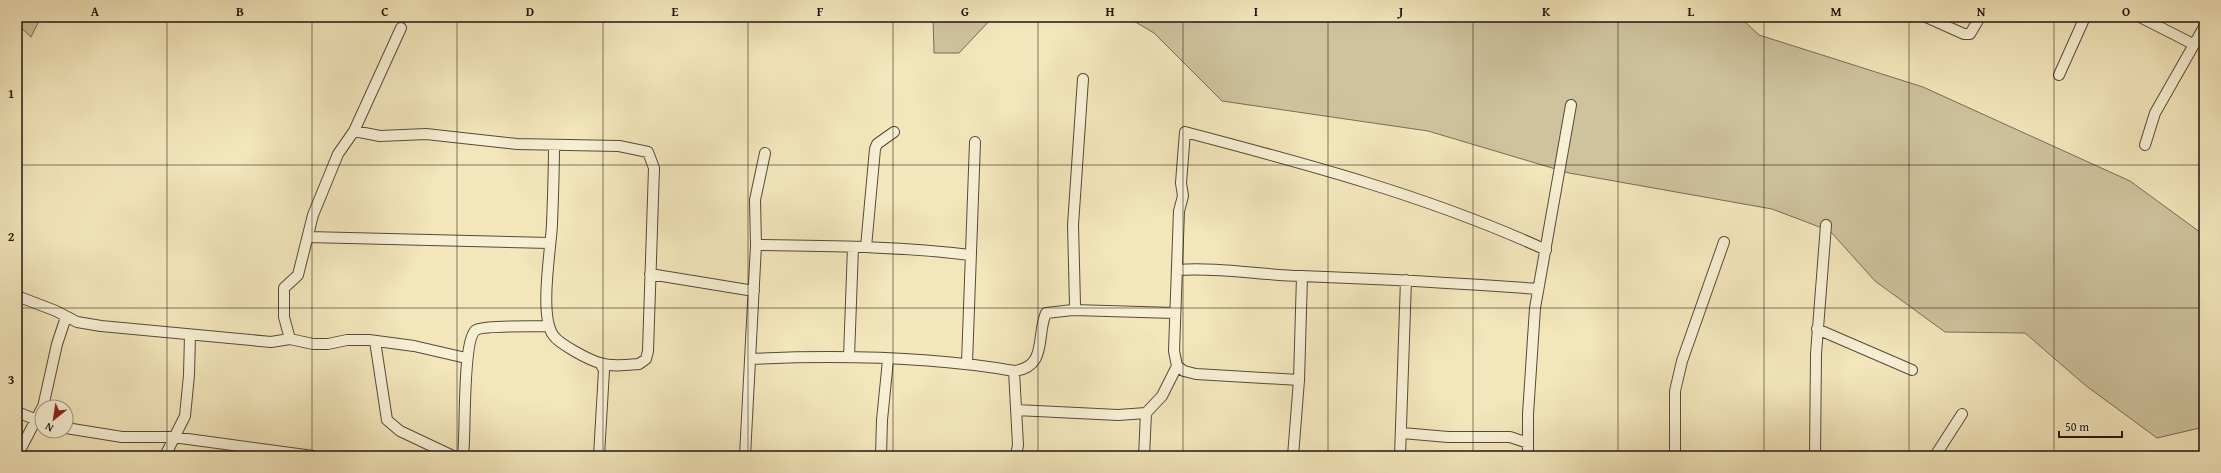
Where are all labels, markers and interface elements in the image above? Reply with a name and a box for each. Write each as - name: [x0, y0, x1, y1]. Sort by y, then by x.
- text: A: [91, 2, 100, 21]
- text: B: [236, 2, 244, 21]
- text: C: [381, 2, 389, 21]
- text: D: [526, 2, 534, 21]
- text: E: [672, 2, 679, 21]
- text: F: [817, 2, 824, 21]
- text: G: [961, 2, 969, 21]
- text: H: [1105, 2, 1115, 21]
- text: I: [1254, 2, 1258, 21]
- text: J: [1397, 2, 1404, 21]
- text: K: [1542, 2, 1551, 21]
- text: L: [1688, 2, 1695, 21]
- text: M: [1830, 2, 1842, 21]
- text: N: [1977, 2, 1986, 21]
- text: O: [2122, 2, 2130, 21]
- text: 1: [8, 84, 14, 103]
- text: 2: [8, 227, 15, 246]
- text: 3: [8, 370, 14, 389]
- north arrow: [34, 399, 74, 439]
- scale bar: [2059, 413, 2122, 439]
- text: 50 m: [2065, 418, 2089, 435]
- text: N: [41, 419, 56, 436]

